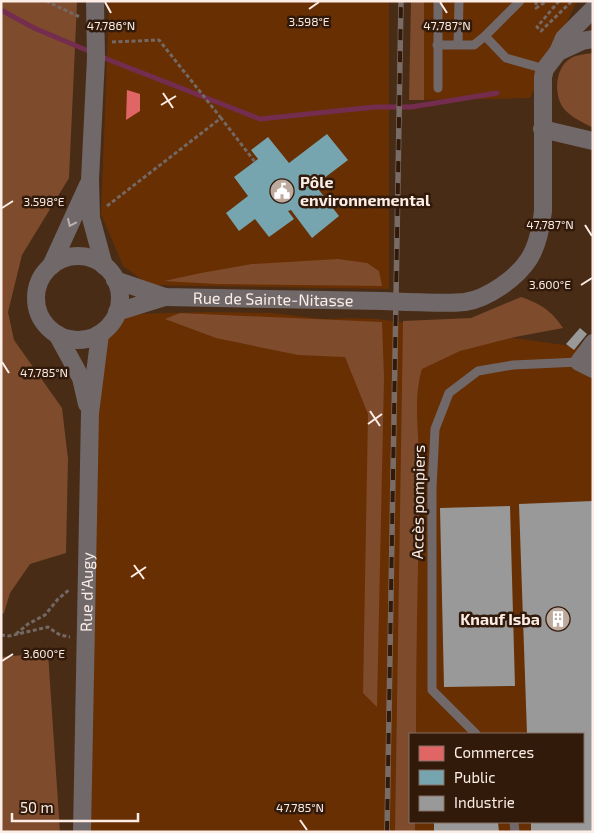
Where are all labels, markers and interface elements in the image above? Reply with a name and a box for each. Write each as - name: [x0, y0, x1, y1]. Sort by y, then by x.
- text: 3.598°E: [288, 14, 330, 28]
- text: 47.786°N: [87, 18, 135, 32]
- text: 47.787°N: [423, 18, 471, 32]
- place label: Pôle environnemental: [300, 172, 431, 209]
- public building icon: Pôle environnemental: [269, 178, 295, 204]
- text: 3.598°E: [23, 194, 65, 208]
- text: 47.787°N: [526, 217, 574, 231]
- one-way arrow: [67, 218, 77, 227]
- text: 3.600°E: [529, 277, 571, 291]
- street label: Rue de Sainte-Nitasse: [193, 288, 354, 309]
- text: 47.785°N: [20, 365, 68, 379]
- street label: Accès pompiers: [407, 445, 428, 559]
- street label: Rue d'Augy: [76, 552, 96, 632]
- building icon: Knauf Isba: [545, 606, 571, 632]
- place label: Knauf Isba: [460, 609, 540, 628]
- text: 3.600°E: [23, 646, 65, 660]
- legend: [409, 733, 584, 823]
- text: Commerces: [454, 743, 534, 761]
- text: Public: [454, 768, 495, 786]
- scale bar: [12, 790, 139, 822]
- text: Industrie: [454, 793, 515, 811]
- text: 50 m: [20, 798, 54, 816]
- text: 47.785°N: [276, 800, 324, 814]

